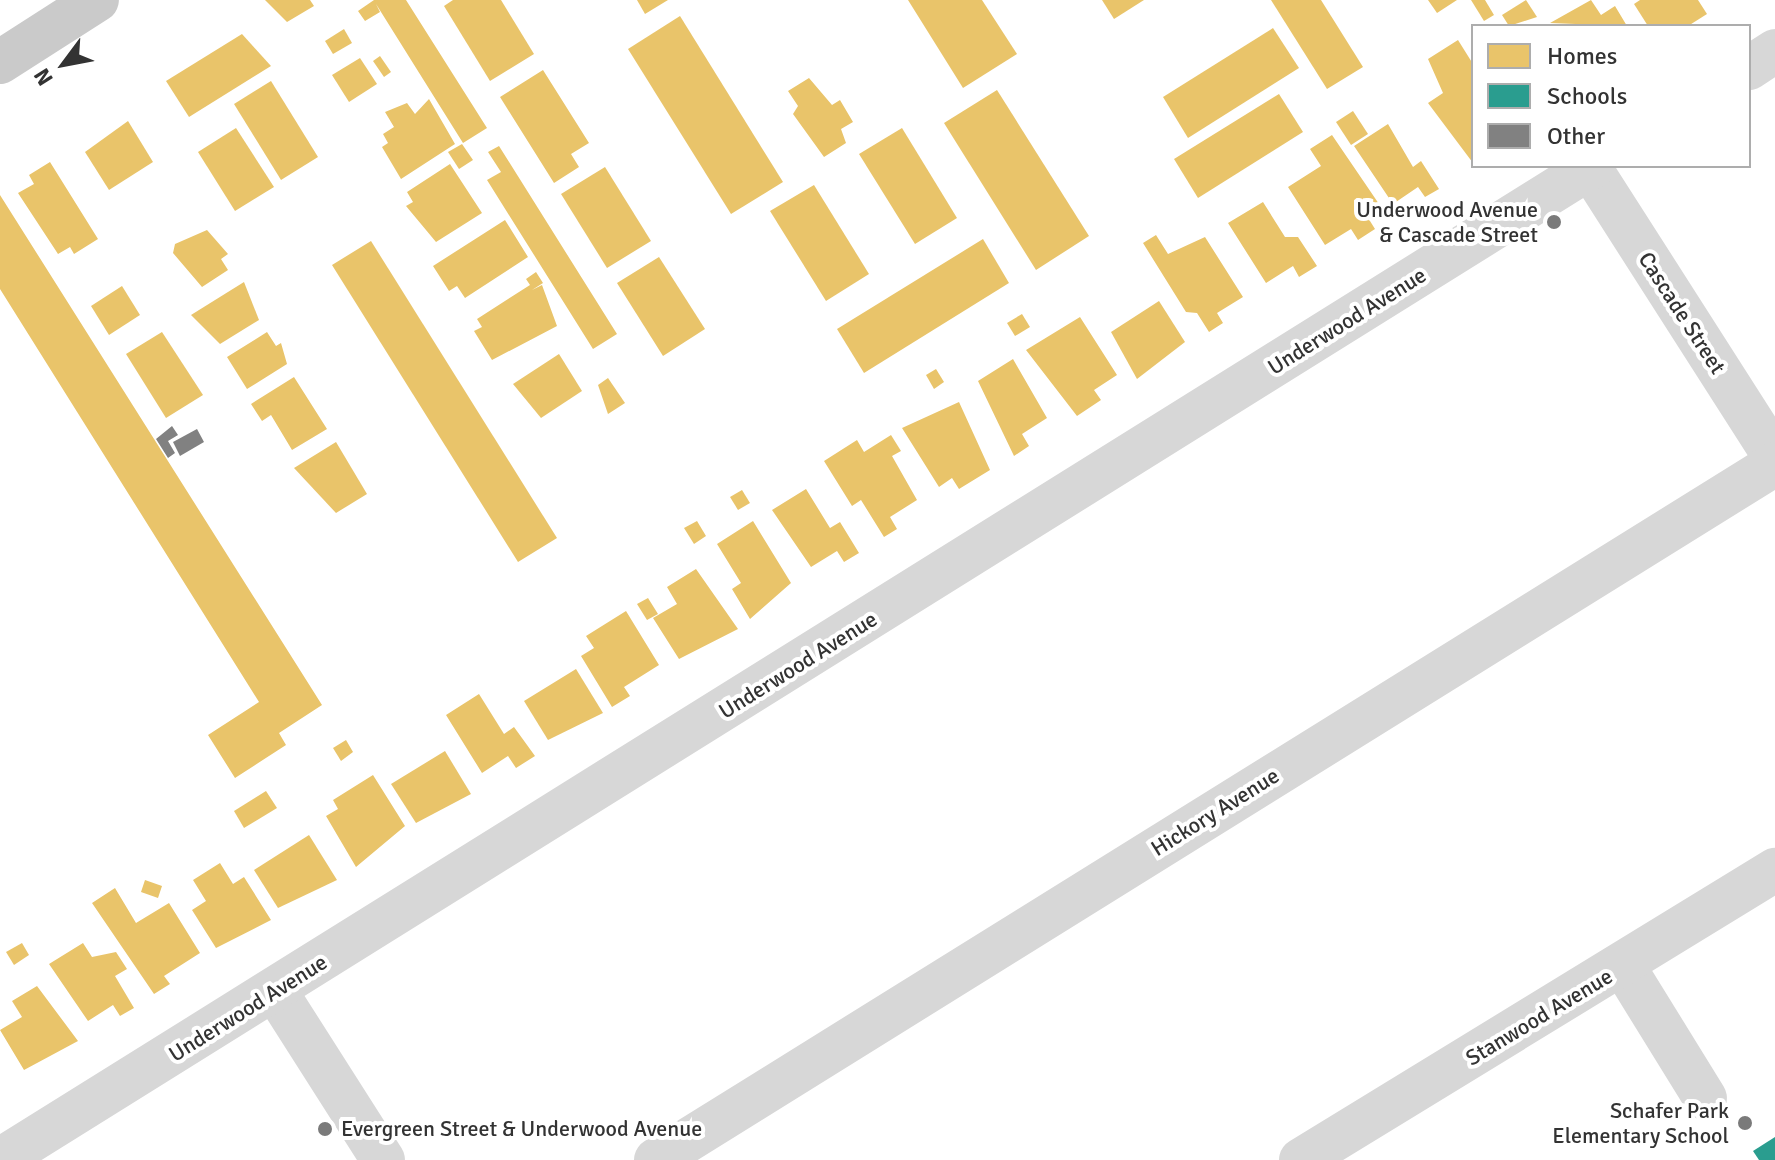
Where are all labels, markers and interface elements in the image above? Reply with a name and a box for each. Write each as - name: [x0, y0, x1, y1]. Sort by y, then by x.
- north arrow: [24, 24, 104, 104]
- legend: [1471, 24, 1751, 168]
- text: Homes: [1547, 41, 1617, 71]
- text: N: [28, 63, 59, 91]
- text: Schools: [1547, 81, 1627, 111]
- text: Other: [1547, 121, 1605, 151]
- place label: Underwood Avenue & Cascade Street: [1356, 196, 1538, 248]
- marker: Underwood Avenue & Cascade Street: [1545, 213, 1563, 231]
- street label: Cascade Street: [1633, 247, 1731, 379]
- street label: Underwood Avenue: [1263, 262, 1431, 380]
- street label: Underwood Avenue: [714, 606, 882, 724]
- street label: Hickory Avenue: [1146, 762, 1284, 862]
- street label: Underwood Avenue: [164, 949, 332, 1067]
- street label: Stanwood Avenue: [1461, 963, 1617, 1071]
- place label: Schafer Park Elementary School: [1552, 1097, 1729, 1148]
- marker: Schafer Park Elementary School: [1736, 1114, 1754, 1132]
- place label: Evergreen Street & Underwood Avenue: [341, 1116, 702, 1142]
- marker: Evergreen Street & Underwood Avenue: [316, 1120, 334, 1138]

